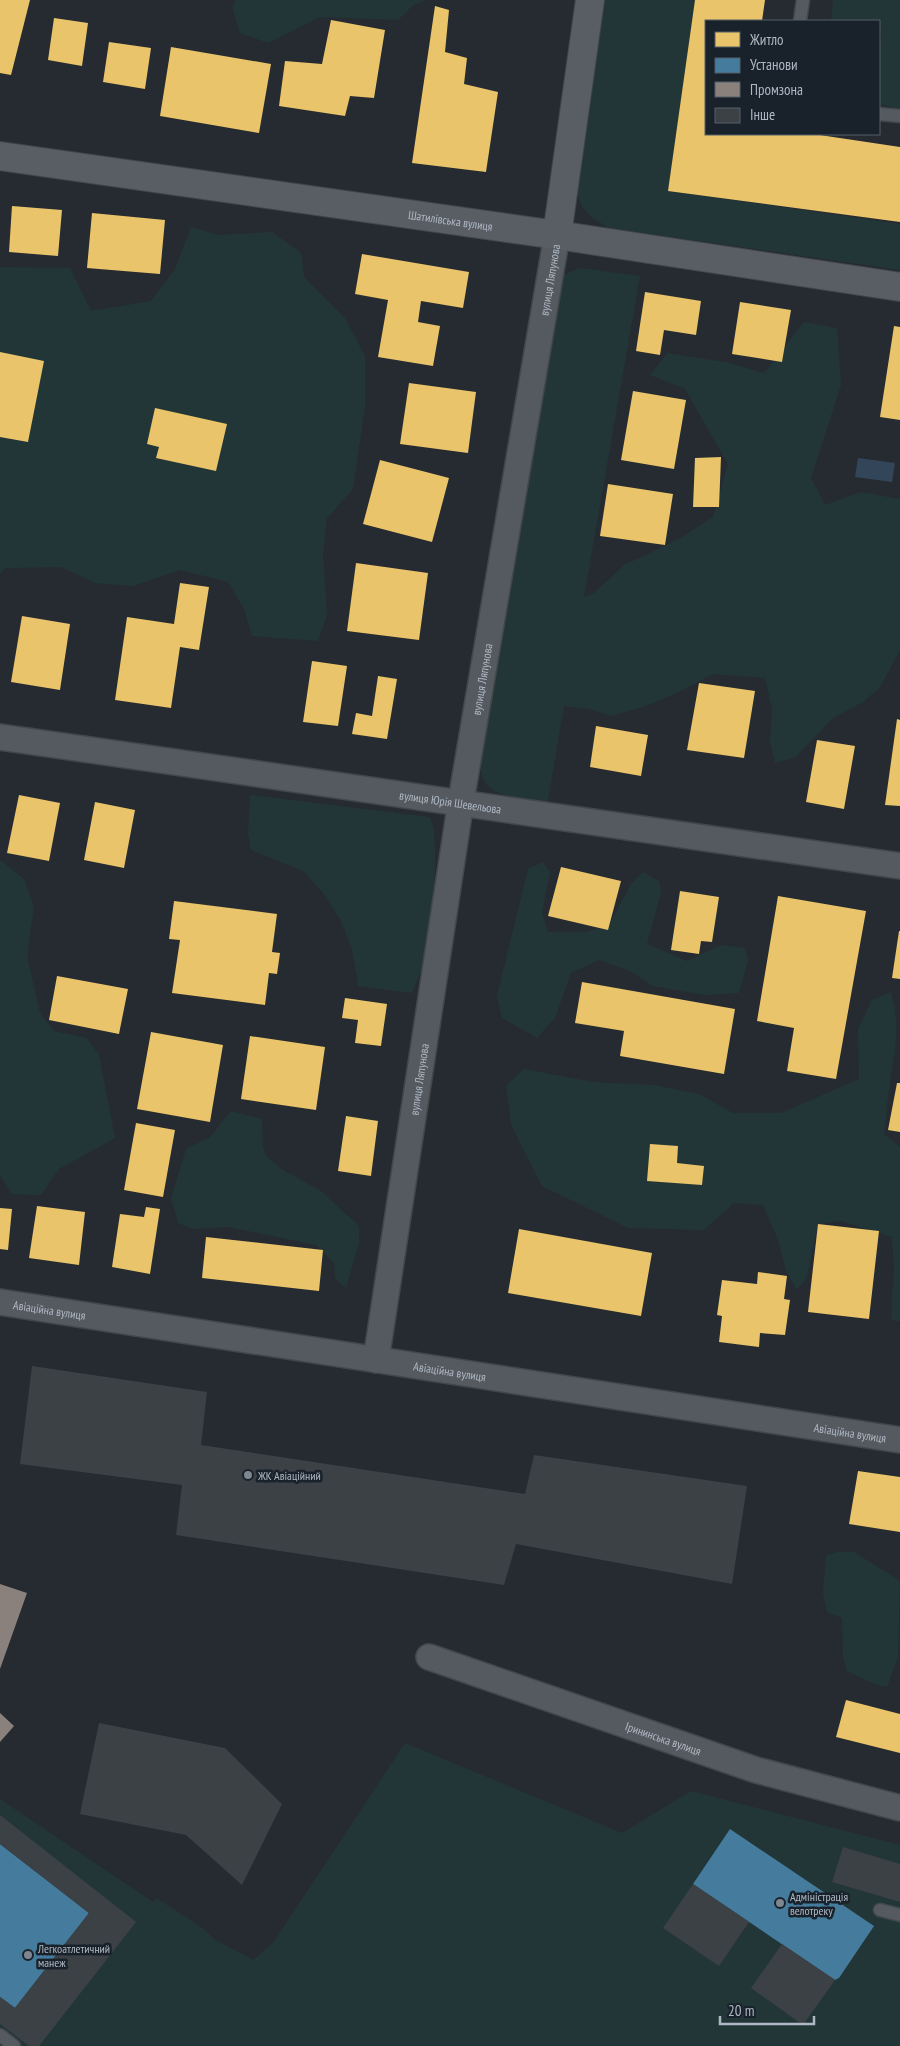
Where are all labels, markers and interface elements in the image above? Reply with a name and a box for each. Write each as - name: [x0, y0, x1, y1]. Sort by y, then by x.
- legend: [705, 20, 880, 135]
- text: Житло: [749, 30, 784, 49]
- text: Установи: [750, 55, 798, 74]
- text: Промзона: [750, 80, 803, 99]
- text: Інше: [750, 105, 775, 124]
- street label: Шатилівська вулиця: [407, 207, 494, 233]
- street label: вулиця Ляпунова: [536, 243, 563, 317]
- street label: вулиця Ляпунова: [468, 642, 495, 716]
- street label: вулиця Юрія Шевельова: [398, 787, 502, 816]
- street label: вулиця Ляпунова: [406, 1042, 432, 1116]
- street label: Авіаційна вулиця: [12, 1297, 87, 1323]
- street label: Авіаційна вулиця: [412, 1358, 487, 1384]
- street label: Авіаційна вулиця: [813, 1419, 888, 1445]
- place label: ЖК Авіаційний: [257, 1468, 321, 1483]
- marker: ЖК Авіаційний: [242, 1469, 254, 1481]
- street label: Ірининська вулиця: [624, 1718, 704, 1758]
- place label: Адміністрація велотреку: [790, 1889, 848, 1918]
- marker: Адміністрація велотреку: [774, 1897, 786, 1909]
- place label: Легкоатлетичний манеж: [37, 1941, 110, 1970]
- marker: Легкоатлетичний манеж: [22, 1949, 34, 1961]
- scale bar: [720, 1994, 814, 2026]
- text: 20 m: [728, 2001, 754, 2020]

